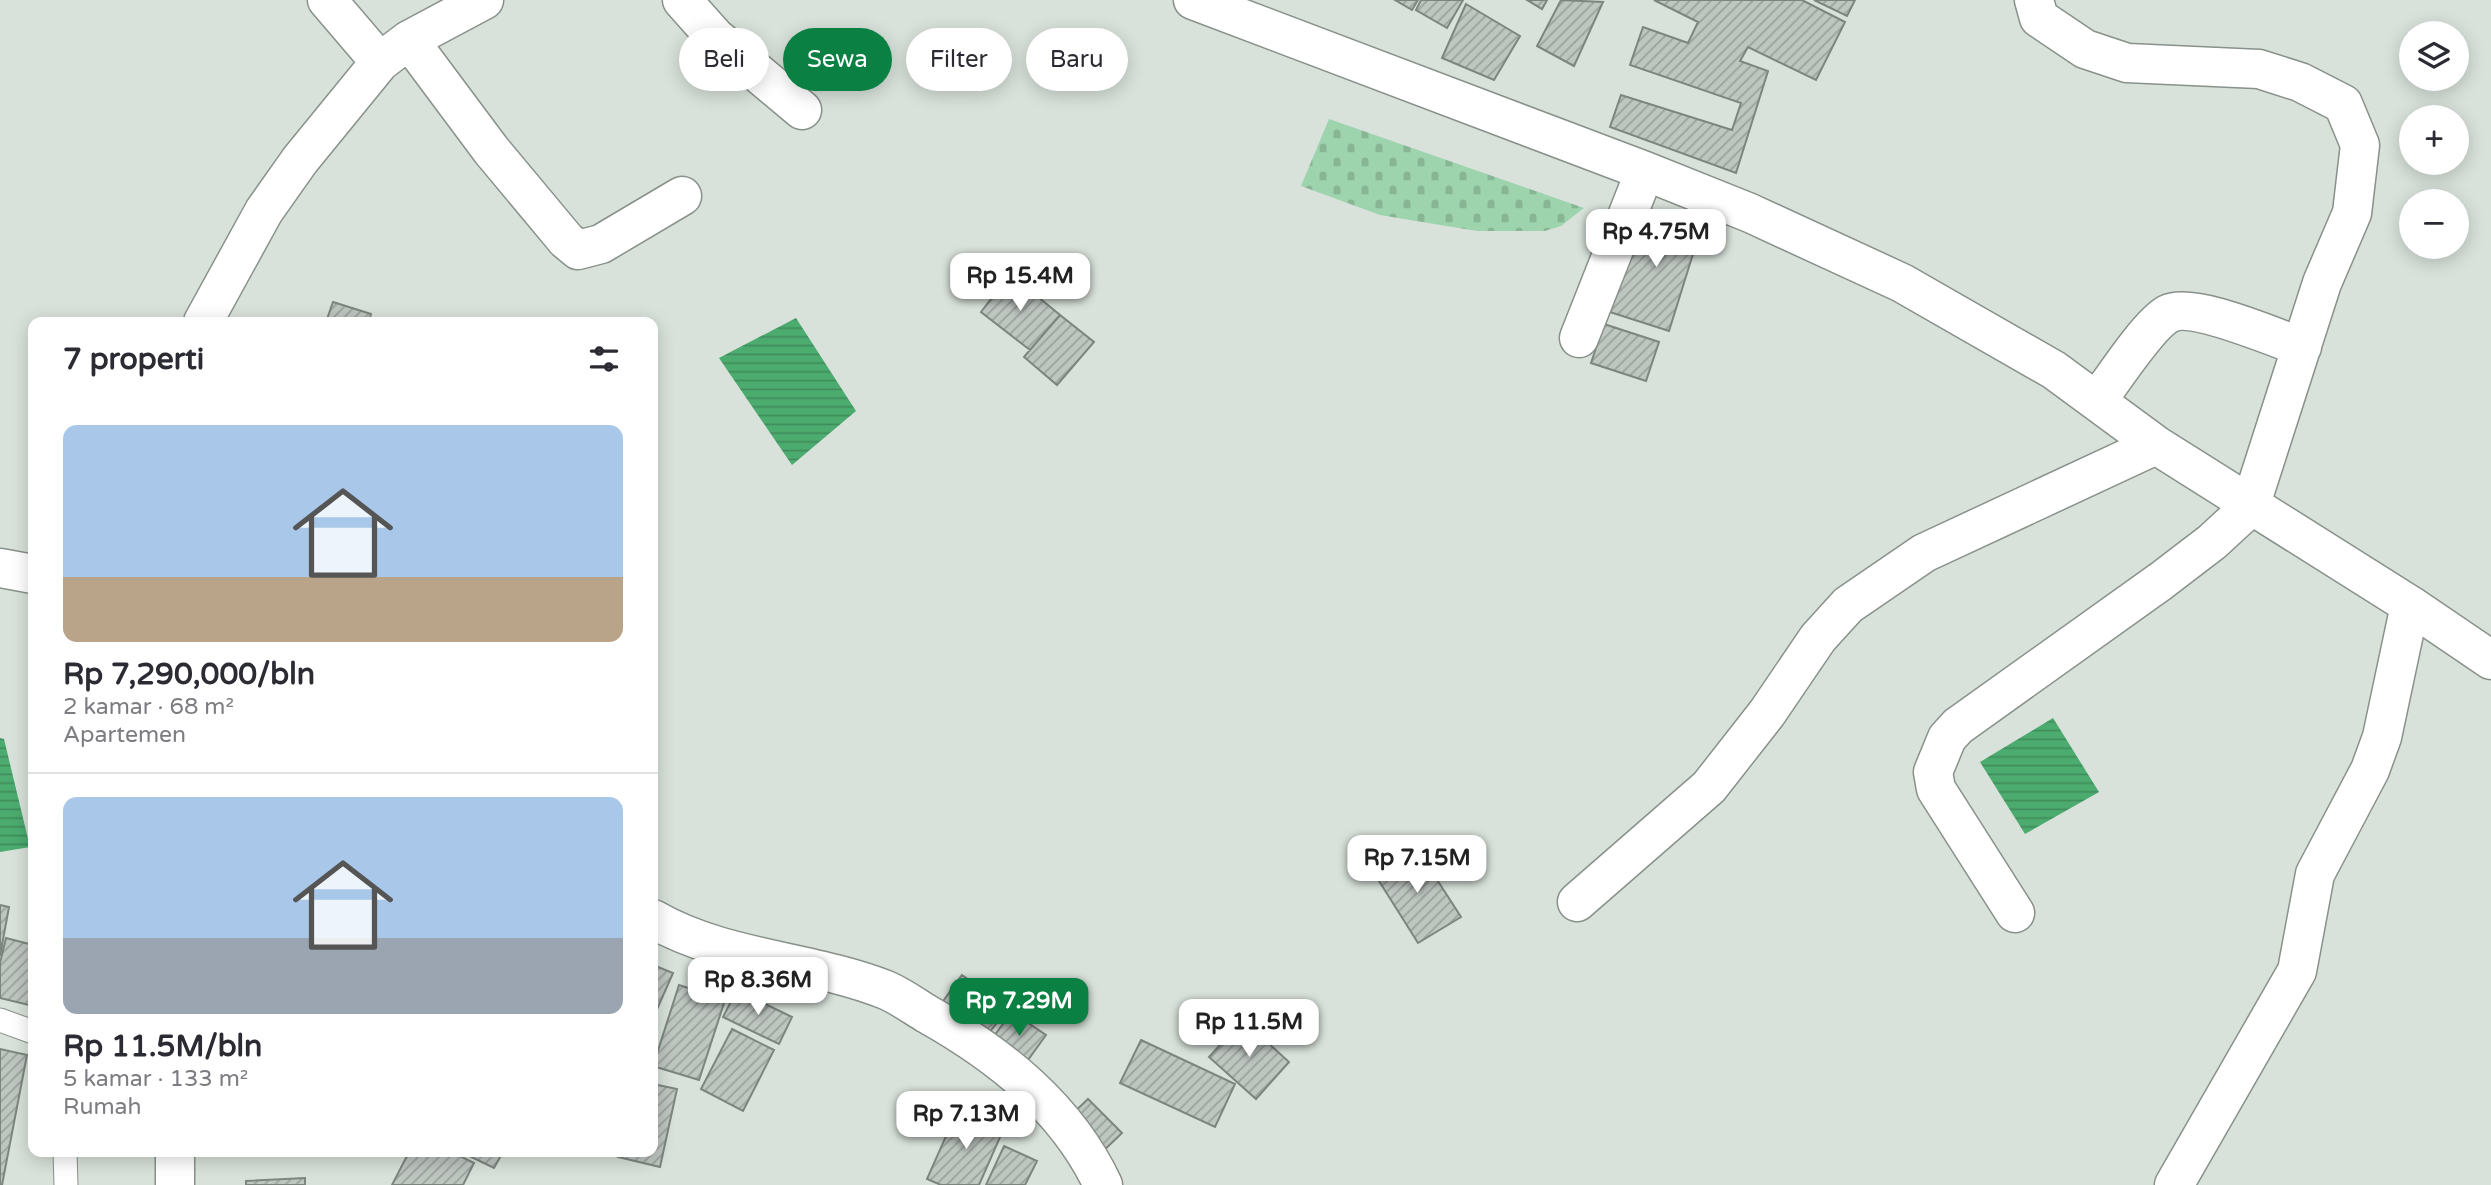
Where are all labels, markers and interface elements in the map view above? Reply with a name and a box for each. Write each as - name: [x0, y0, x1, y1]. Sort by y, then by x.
- map controls: [2399, 21, 2469, 259]
- button: layers: [2399, 21, 2469, 91]
- chip: Beli: [679, 28, 769, 91]
- chip: Sewa: [783, 28, 892, 91]
- chip: Filter: [906, 28, 1012, 91]
- chip: Baru: [1026, 28, 1128, 91]
- button: +: [2399, 105, 2469, 175]
- button: −: [2399, 189, 2469, 259]
- pin: Rp 4.75M: [1584, 210, 1728, 269]
- text: Rp 4.75M: [1602, 218, 1710, 246]
- pin: Rp 15.4M: [948, 254, 1092, 313]
- text: Rp 15.4M: [966, 262, 1074, 290]
- icon: filters: [585, 340, 623, 378]
- text: 7 properti: [63, 341, 204, 378]
- icon: home: [280, 470, 406, 596]
- text: Rp 7,290,000/bln: [63, 656, 315, 693]
- text: 2 kamar · 68 m²: [63, 693, 234, 721]
- text: Apartemen: [63, 721, 186, 749]
- pin: Rp 7.15M: [1345, 836, 1489, 895]
- icon: home: [280, 842, 406, 968]
- text: Rp 7.15M: [1363, 844, 1471, 872]
- pin: Rp 8.36M: [686, 958, 830, 1017]
- text: Rp 8.36M: [704, 966, 812, 994]
- pin: Rp 7.29M: [947, 978, 1091, 1038]
- text: Rp 7.29M: [965, 987, 1073, 1015]
- pin: Rp 11.5M: [1177, 1000, 1321, 1059]
- text: Rp 11.5M: [1195, 1008, 1303, 1036]
- text: Rp 11.5M/bln: [63, 1028, 262, 1065]
- text: 5 kamar · 133 m²: [63, 1065, 248, 1093]
- pin: Rp 7.13M: [894, 1092, 1038, 1151]
- text: Rumah: [63, 1093, 141, 1121]
- text: Rp 7.13M: [912, 1100, 1020, 1128]

